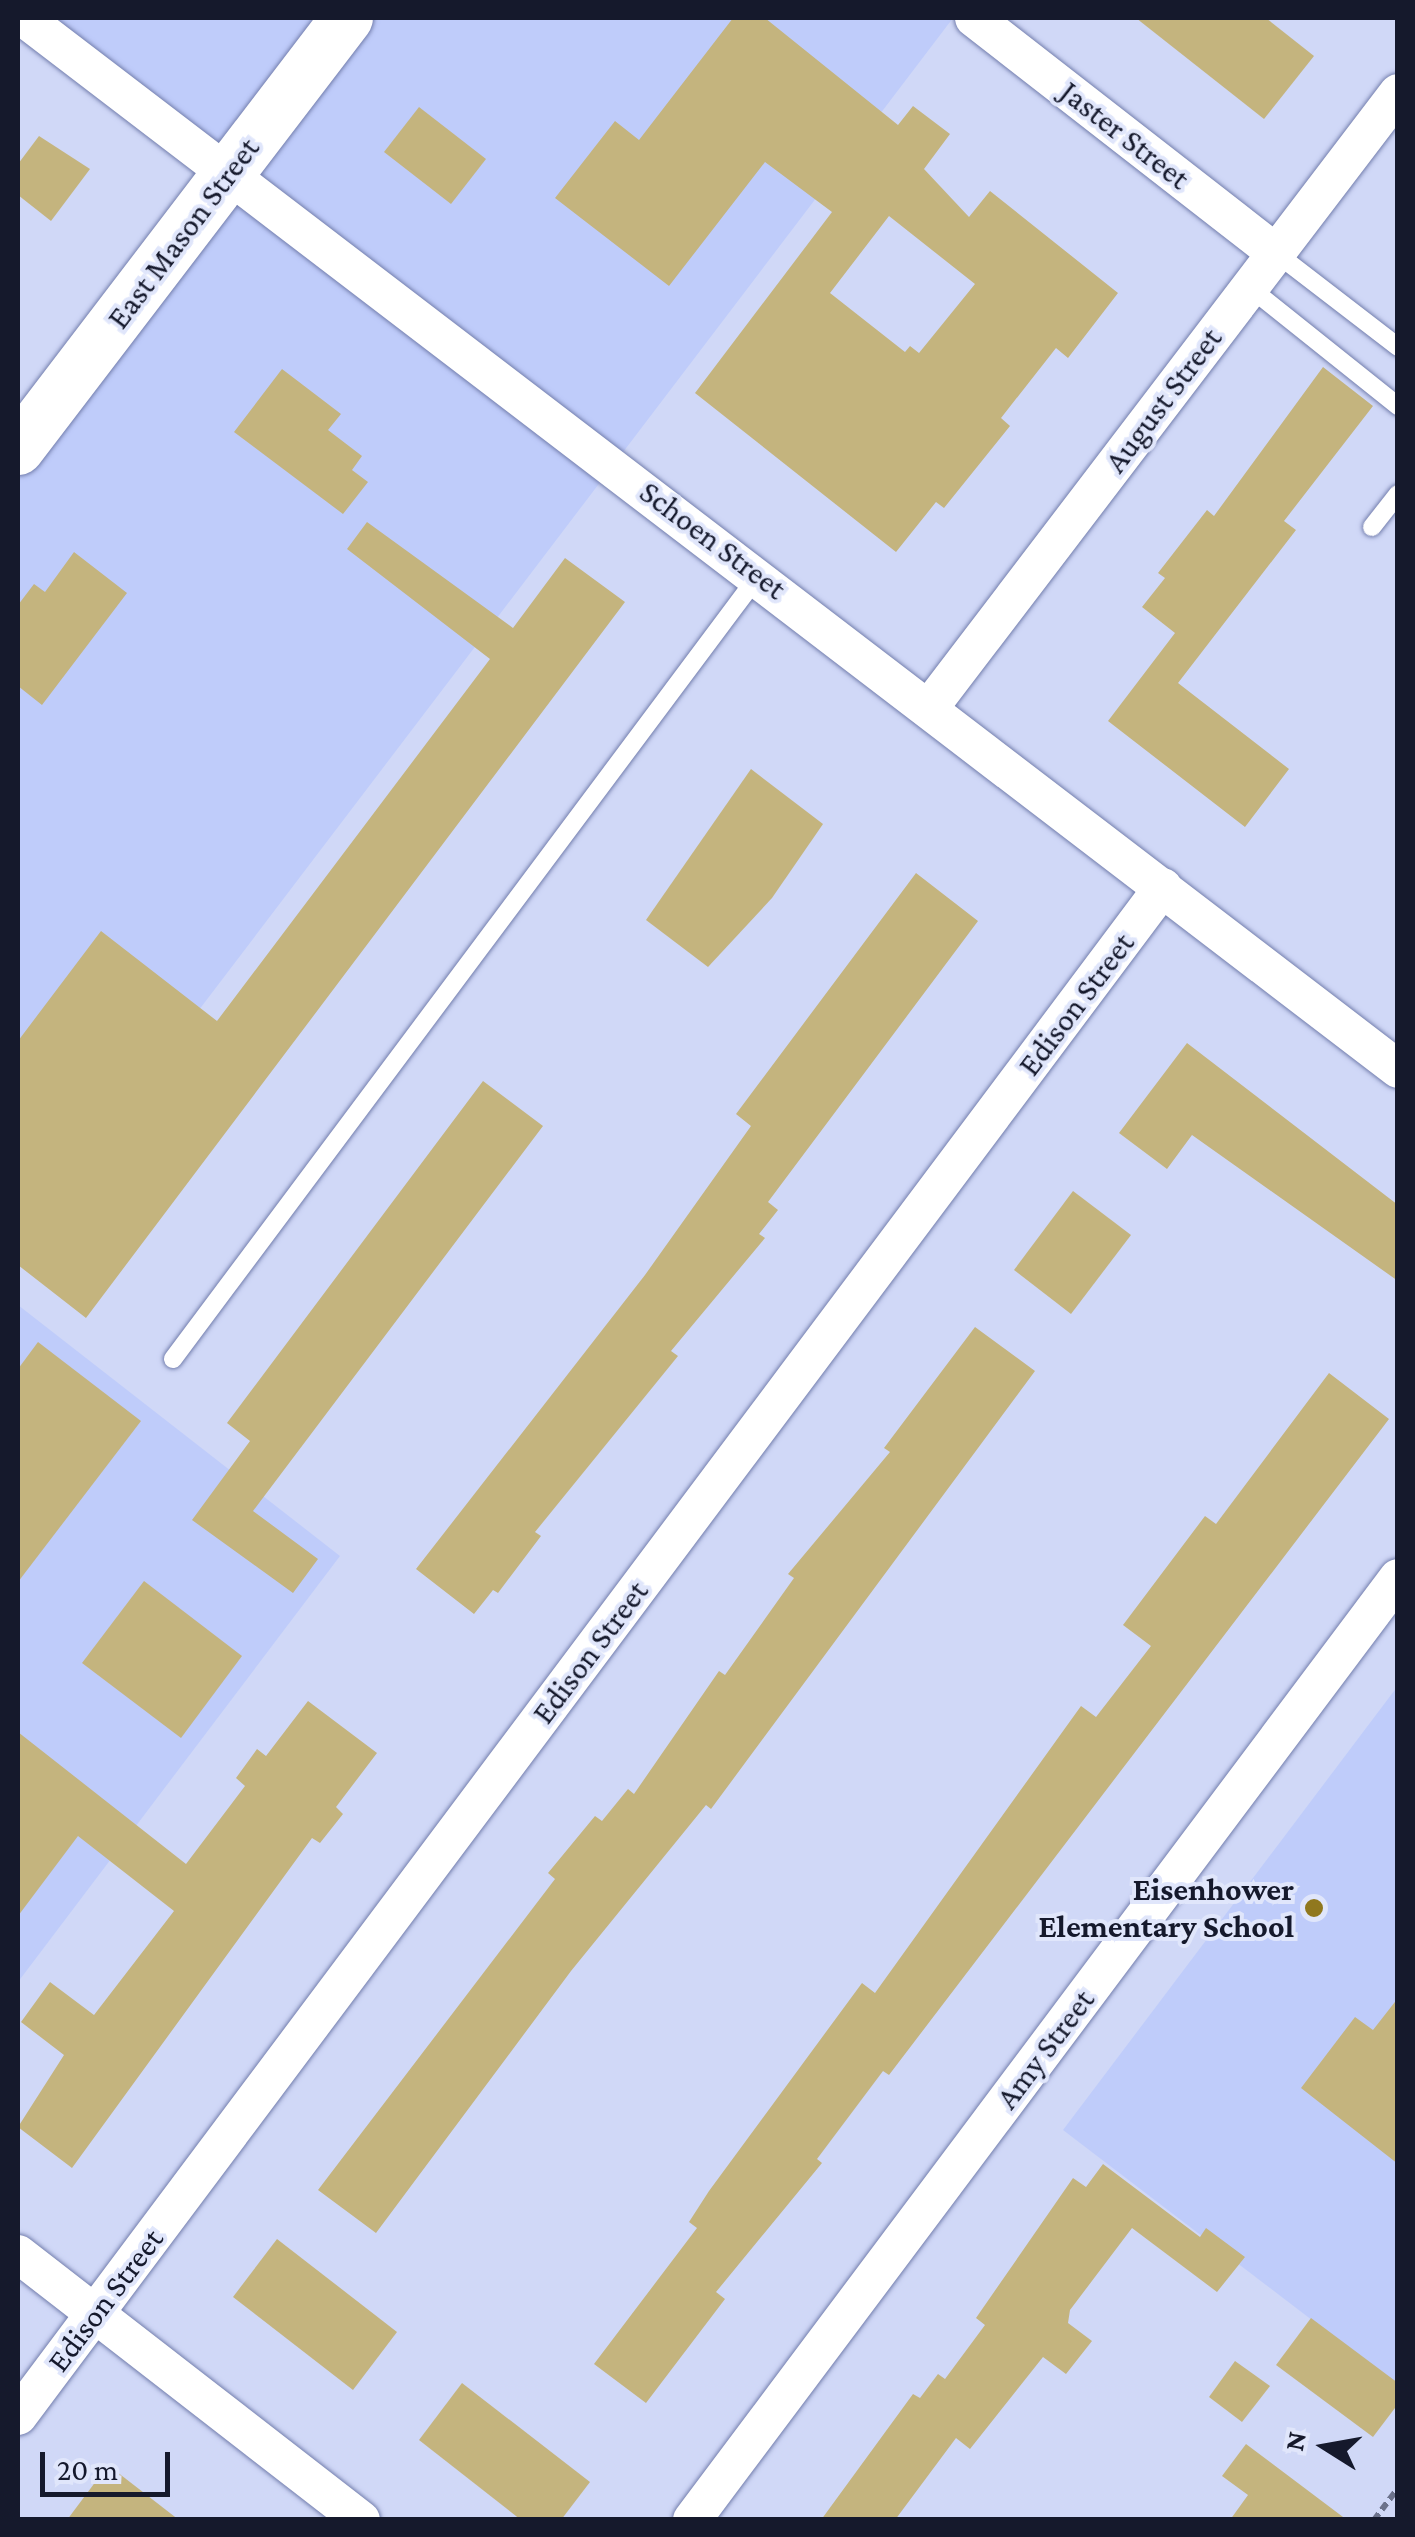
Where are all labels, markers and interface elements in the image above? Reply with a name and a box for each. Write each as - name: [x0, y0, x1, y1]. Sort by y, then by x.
- street label: Jaster Street: [1053, 73, 1197, 197]
- street label: East Mason Street: [99, 130, 267, 336]
- street label: August Street: [1096, 320, 1230, 480]
- street label: Schoen Street: [632, 472, 794, 608]
- street label: Edison Street: [1010, 925, 1142, 1083]
- street label: Edison Street: [524, 1573, 656, 1731]
- place label: Eisenhower Elementary School: [1038, 1871, 1294, 1946]
- marker: Eisenhower Elementary School: [1303, 1897, 1325, 1919]
- street label: Amy Street: [988, 1982, 1102, 2116]
- street label: Edison Street: [39, 2221, 171, 2379]
- north arrow: [1275, 2397, 1375, 2497]
- text: N: [1278, 2429, 1312, 2454]
- scale bar: [45, 2432, 175, 2494]
- text: 20 m: [57, 2453, 118, 2486]

